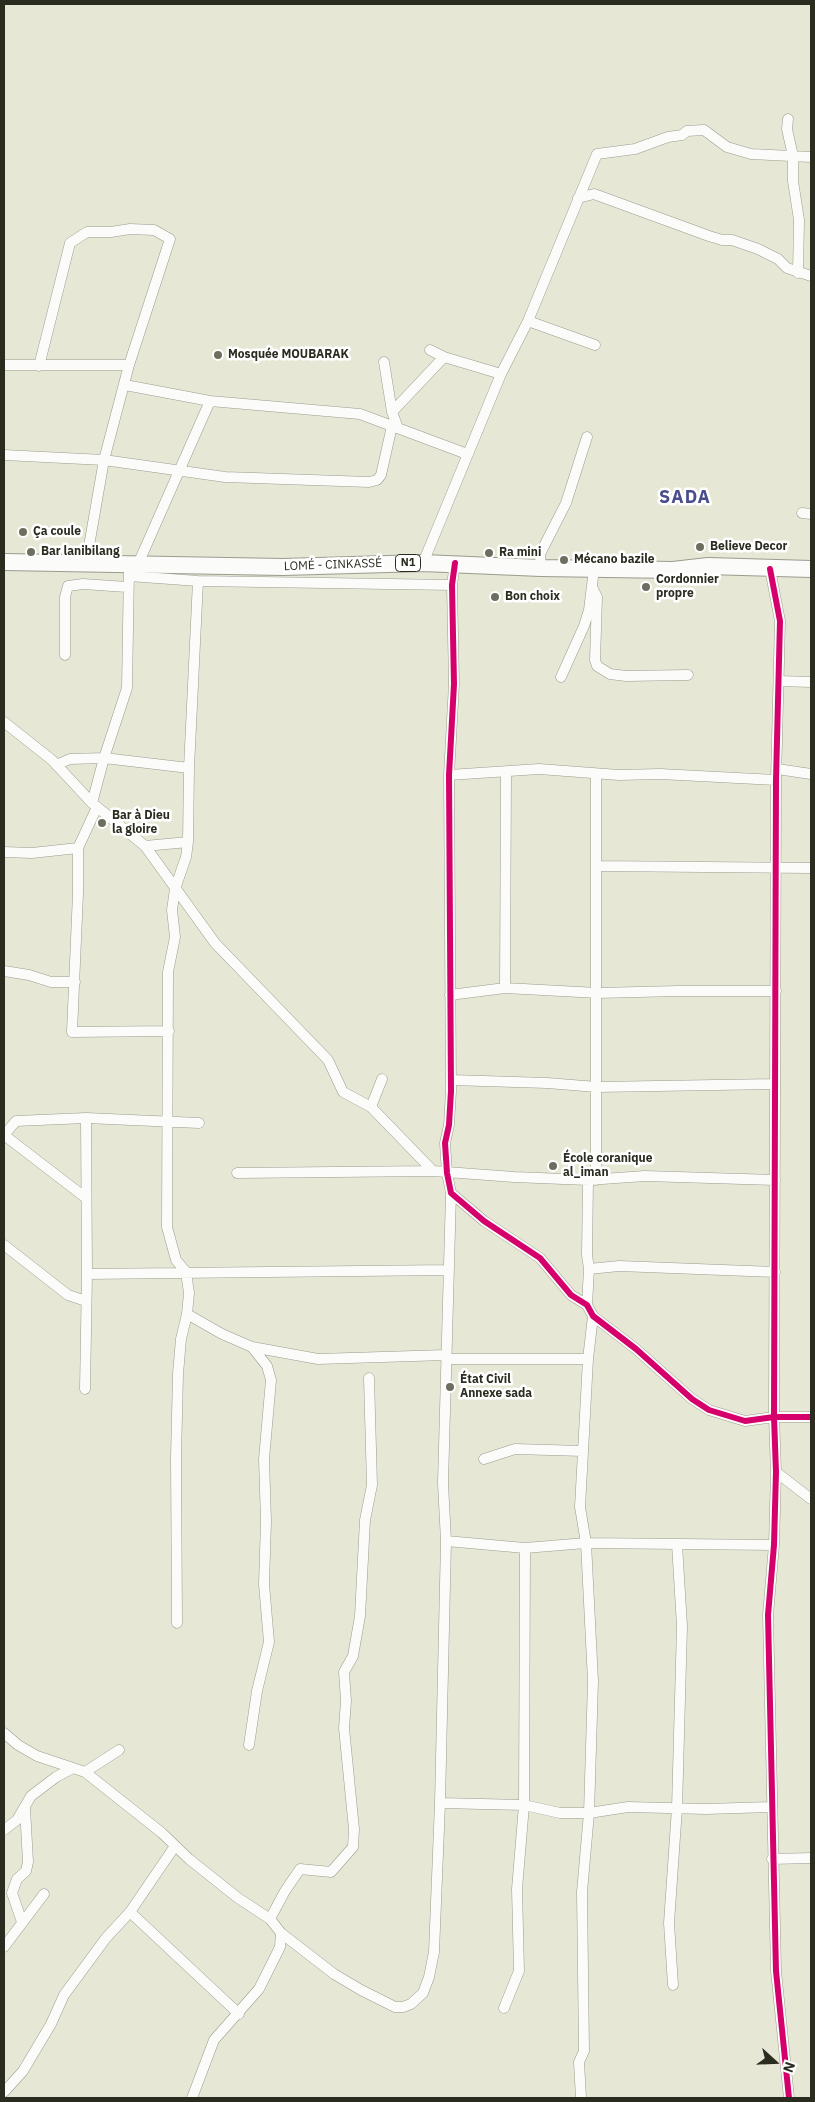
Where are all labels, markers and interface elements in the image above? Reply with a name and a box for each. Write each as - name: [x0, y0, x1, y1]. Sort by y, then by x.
- place label: Mosquée MOUBARAK: [228, 348, 349, 362]
- marker: Mosquée MOUBARAK: [212, 349, 224, 361]
- district label: SADA: [659, 487, 711, 509]
- place label: Ça coule: [33, 525, 81, 539]
- marker: Ça coule: [17, 526, 29, 538]
- place label: Believe Decor: [710, 540, 787, 554]
- marker: Believe Decor: [694, 541, 706, 553]
- place label: Bar lanibilang: [41, 545, 120, 559]
- marker: Bar lanibilang: [25, 546, 37, 558]
- place label: Ra mini: [499, 546, 541, 560]
- marker: Ra mini: [483, 547, 495, 559]
- place label: Mécano bazile: [574, 553, 655, 567]
- road number: N1: [396, 554, 420, 572]
- marker: Mécano bazile: [558, 554, 570, 566]
- street label: LOMÉ - CINKASSÉ: [284, 556, 382, 574]
- place label: Cordonnier propre: [656, 573, 719, 601]
- marker: Cordonnier propre: [640, 581, 652, 593]
- place label: Bon choix: [505, 590, 560, 604]
- marker: Bon choix: [489, 591, 501, 603]
- place label: Bar à Dieu la gloire: [112, 809, 170, 837]
- marker: Bar à Dieu la gloire: [96, 817, 108, 829]
- place label: École coranique al_iman: [563, 1152, 652, 1180]
- marker: École coranique al_iman: [547, 1160, 559, 1172]
- place label: État Civil Annexe sada: [460, 1373, 532, 1401]
- marker: État Civil Annexe sada: [444, 1381, 456, 1393]
- north arrow: [750, 2037, 800, 2087]
- text: N: [779, 2059, 799, 2075]

